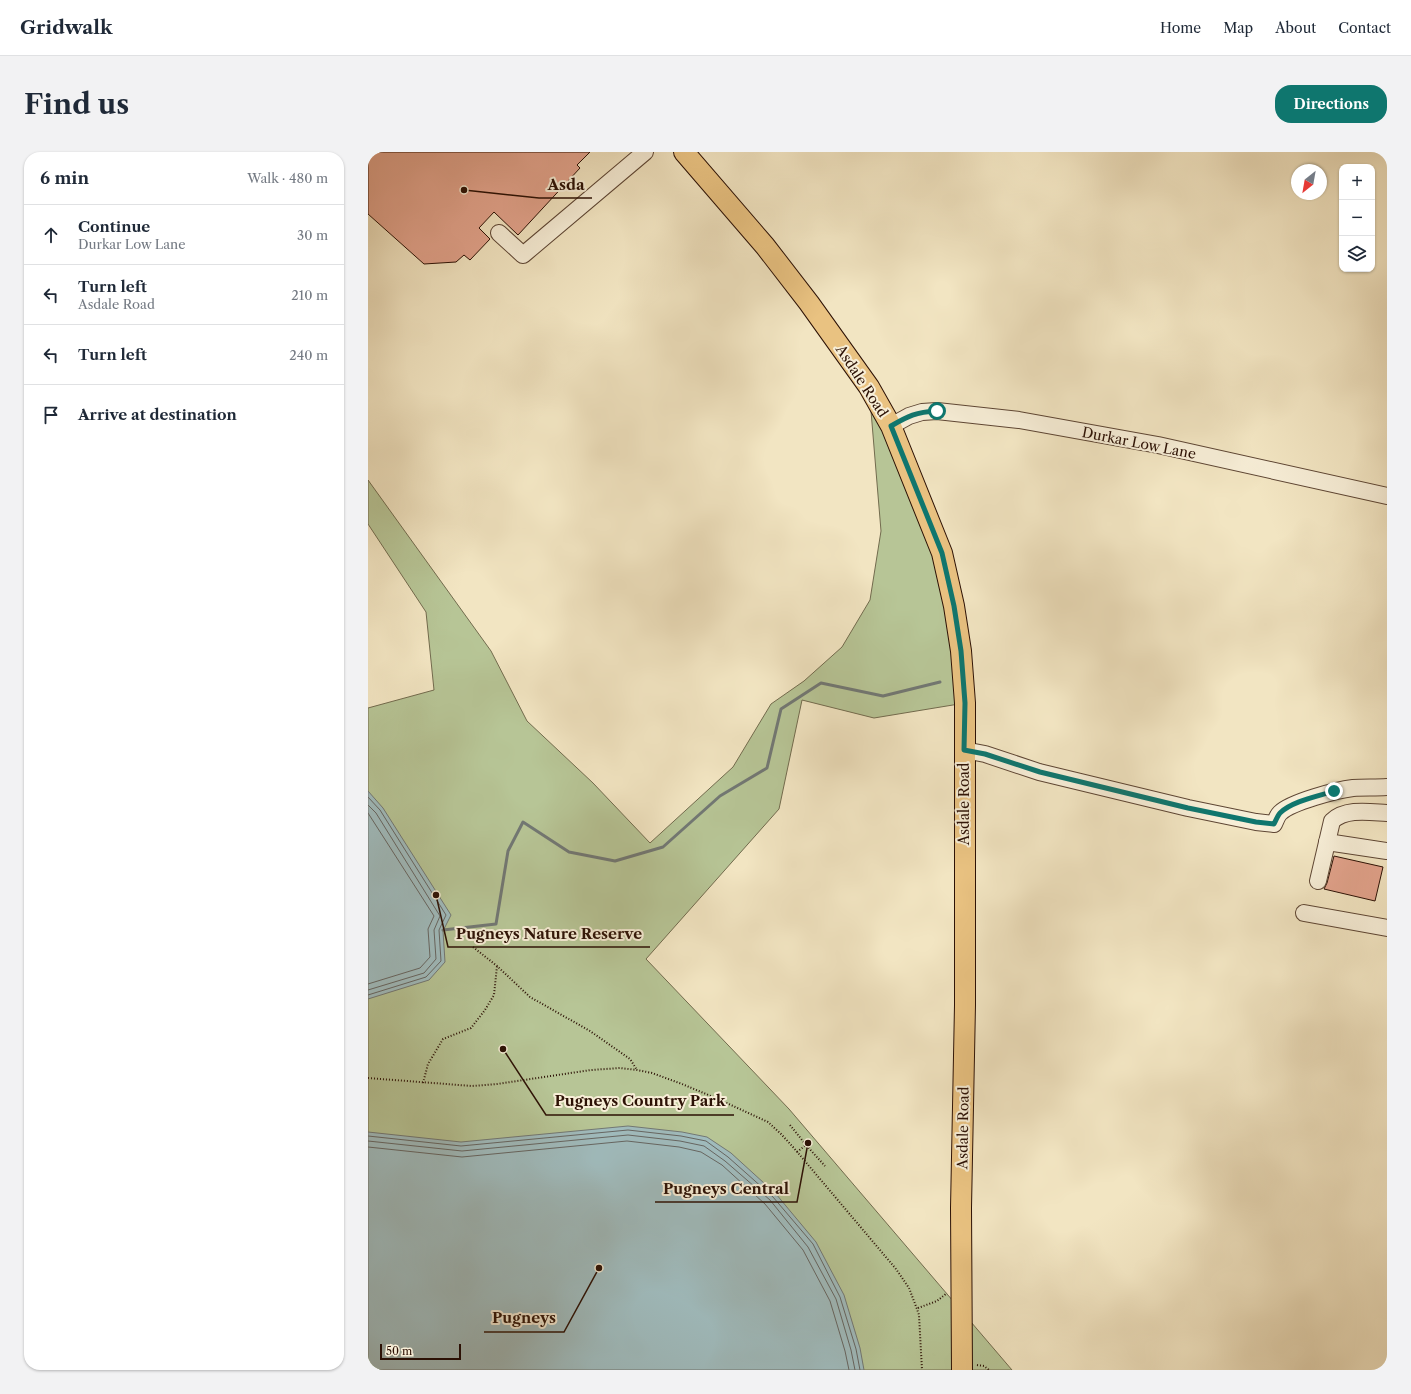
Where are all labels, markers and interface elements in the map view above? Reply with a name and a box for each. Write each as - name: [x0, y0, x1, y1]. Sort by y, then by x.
- text: Gridwalk: [20, 16, 113, 39]
- text: Home: [1160, 19, 1201, 37]
- text: Map: [1223, 19, 1253, 37]
- text: About: [1275, 19, 1316, 37]
- text: Contact: [1338, 19, 1391, 37]
- button: Directions: [1275, 85, 1387, 123]
- text: Find us: [24, 87, 129, 121]
- north arrow: [1291, 164, 1327, 200]
- map controls: [1339, 164, 1375, 272]
- button: +: [1339, 164, 1375, 200]
- text: 6 min: [40, 168, 89, 188]
- text: Walk · 480 m: [247, 170, 328, 186]
- callout: Asda: [539, 171, 592, 198]
- text: Asda: [546, 175, 585, 194]
- button: −: [1339, 200, 1375, 236]
- text: Continue: [78, 217, 150, 236]
- icon: ahead: [40, 224, 62, 246]
- text: 30 m: [297, 227, 328, 243]
- text: Durkar Low Lane: [78, 236, 186, 252]
- button: layers: [1339, 236, 1375, 272]
- text: Turn left: [78, 277, 147, 296]
- icon: left: [40, 284, 62, 306]
- text: 210 m: [291, 287, 328, 303]
- text: Asdale Road: [78, 296, 155, 312]
- street label: Asdale Road: [831, 341, 892, 421]
- icon: left: [40, 344, 62, 366]
- text: Turn left: [78, 345, 147, 364]
- text: 240 m: [289, 347, 328, 363]
- route start: [928, 402, 946, 420]
- icon: arrive: [40, 404, 62, 426]
- text: Arrive at destination: [78, 405, 237, 424]
- street label: Durkar Low Lane: [1080, 423, 1198, 463]
- street label: Asdale Road: [955, 762, 973, 846]
- route end: [1325, 782, 1343, 800]
- callout: Pugneys Nature Reserve: [448, 920, 650, 947]
- text: Pugneys Nature Reserve: [456, 924, 642, 943]
- street label: Asdale Road: [953, 1086, 973, 1171]
- callout: Pugneys Country Park: [546, 1088, 734, 1115]
- text: Pugneys Country Park: [554, 1091, 727, 1110]
- callout: Pugneys Central: [655, 1175, 797, 1202]
- text: Pugneys Central: [663, 1179, 789, 1198]
- callout: Pugneys: [484, 1305, 564, 1332]
- text: Pugneys: [492, 1308, 556, 1327]
- scale bar: [380, 1342, 461, 1361]
- text: 50 m: [386, 1344, 412, 1358]

